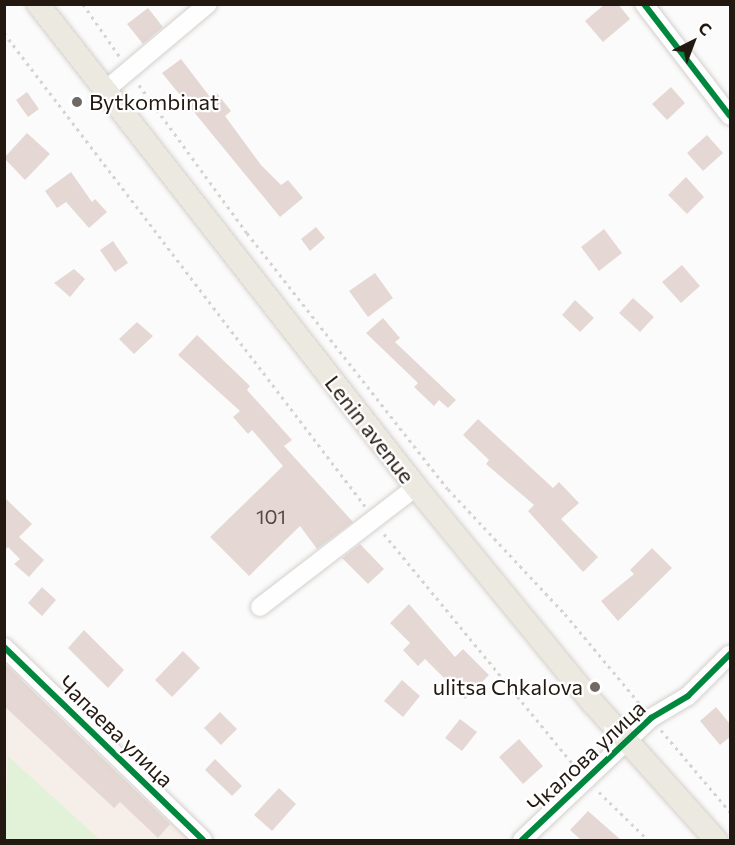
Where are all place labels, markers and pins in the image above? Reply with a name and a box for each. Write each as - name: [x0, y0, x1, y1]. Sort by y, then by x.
- place label: Bytkombinat: [89, 89, 219, 115]
- marker: Bytkombinat: [70, 95, 84, 109]
- place label: ulitsa Chkalova: [433, 674, 583, 700]
- marker: ulitsa Chkalova: [588, 680, 602, 694]

